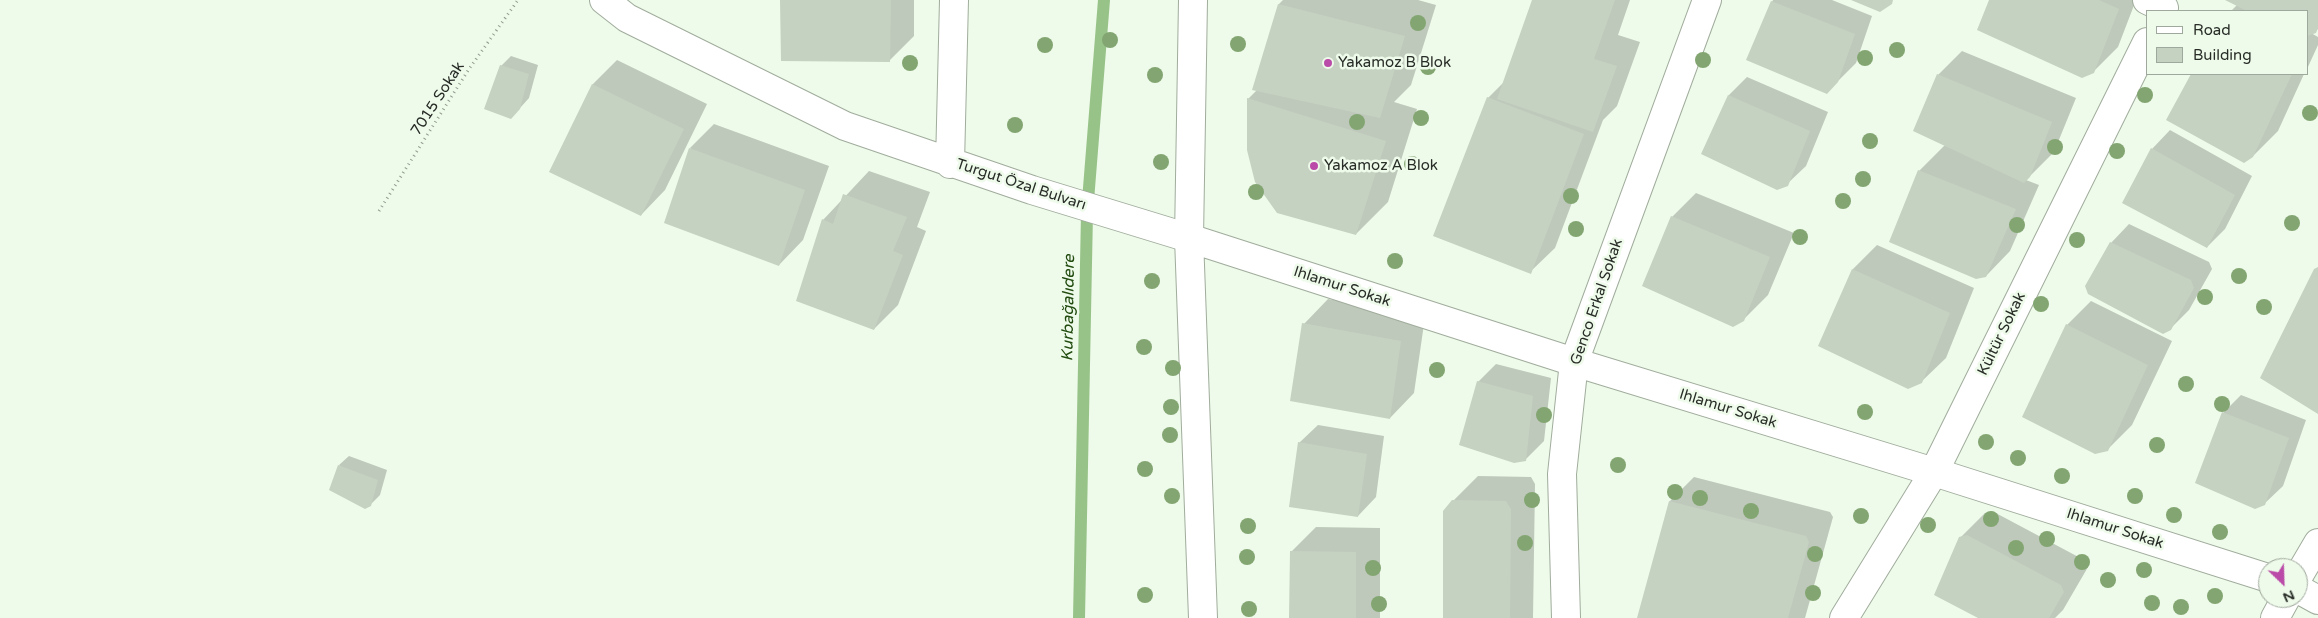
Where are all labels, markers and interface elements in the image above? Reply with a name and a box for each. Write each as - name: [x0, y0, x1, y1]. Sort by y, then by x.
- legend: [2146, 10, 2308, 75]
- text: Road: [2193, 21, 2231, 39]
- text: Building: [2193, 46, 2252, 64]
- place label: Yakamoz B Blok: [1338, 54, 1451, 72]
- marker: Yakamoz B Blok: [1322, 57, 1334, 69]
- street label: 7015 Sokak: [407, 59, 469, 139]
- street label: Turgut Özal Bulvarı: [954, 155, 1088, 215]
- place label: Yakamoz A Blok: [1324, 157, 1438, 175]
- marker: Yakamoz A Blok: [1308, 160, 1320, 172]
- street label: Genco Erkal Sokak: [1567, 237, 1627, 367]
- water label: Kurbağalıdere: [1058, 254, 1080, 362]
- street label: Ihlamur Sokak: [1291, 263, 1393, 311]
- street label: Kültür Sokak: [1974, 289, 2030, 379]
- street label: Ihlamur Sokak: [1677, 386, 1779, 432]
- street label: Ihlamur Sokak: [2064, 505, 2166, 553]
- north arrow: [2258, 558, 2308, 608]
- text: N: [2280, 586, 2297, 606]

